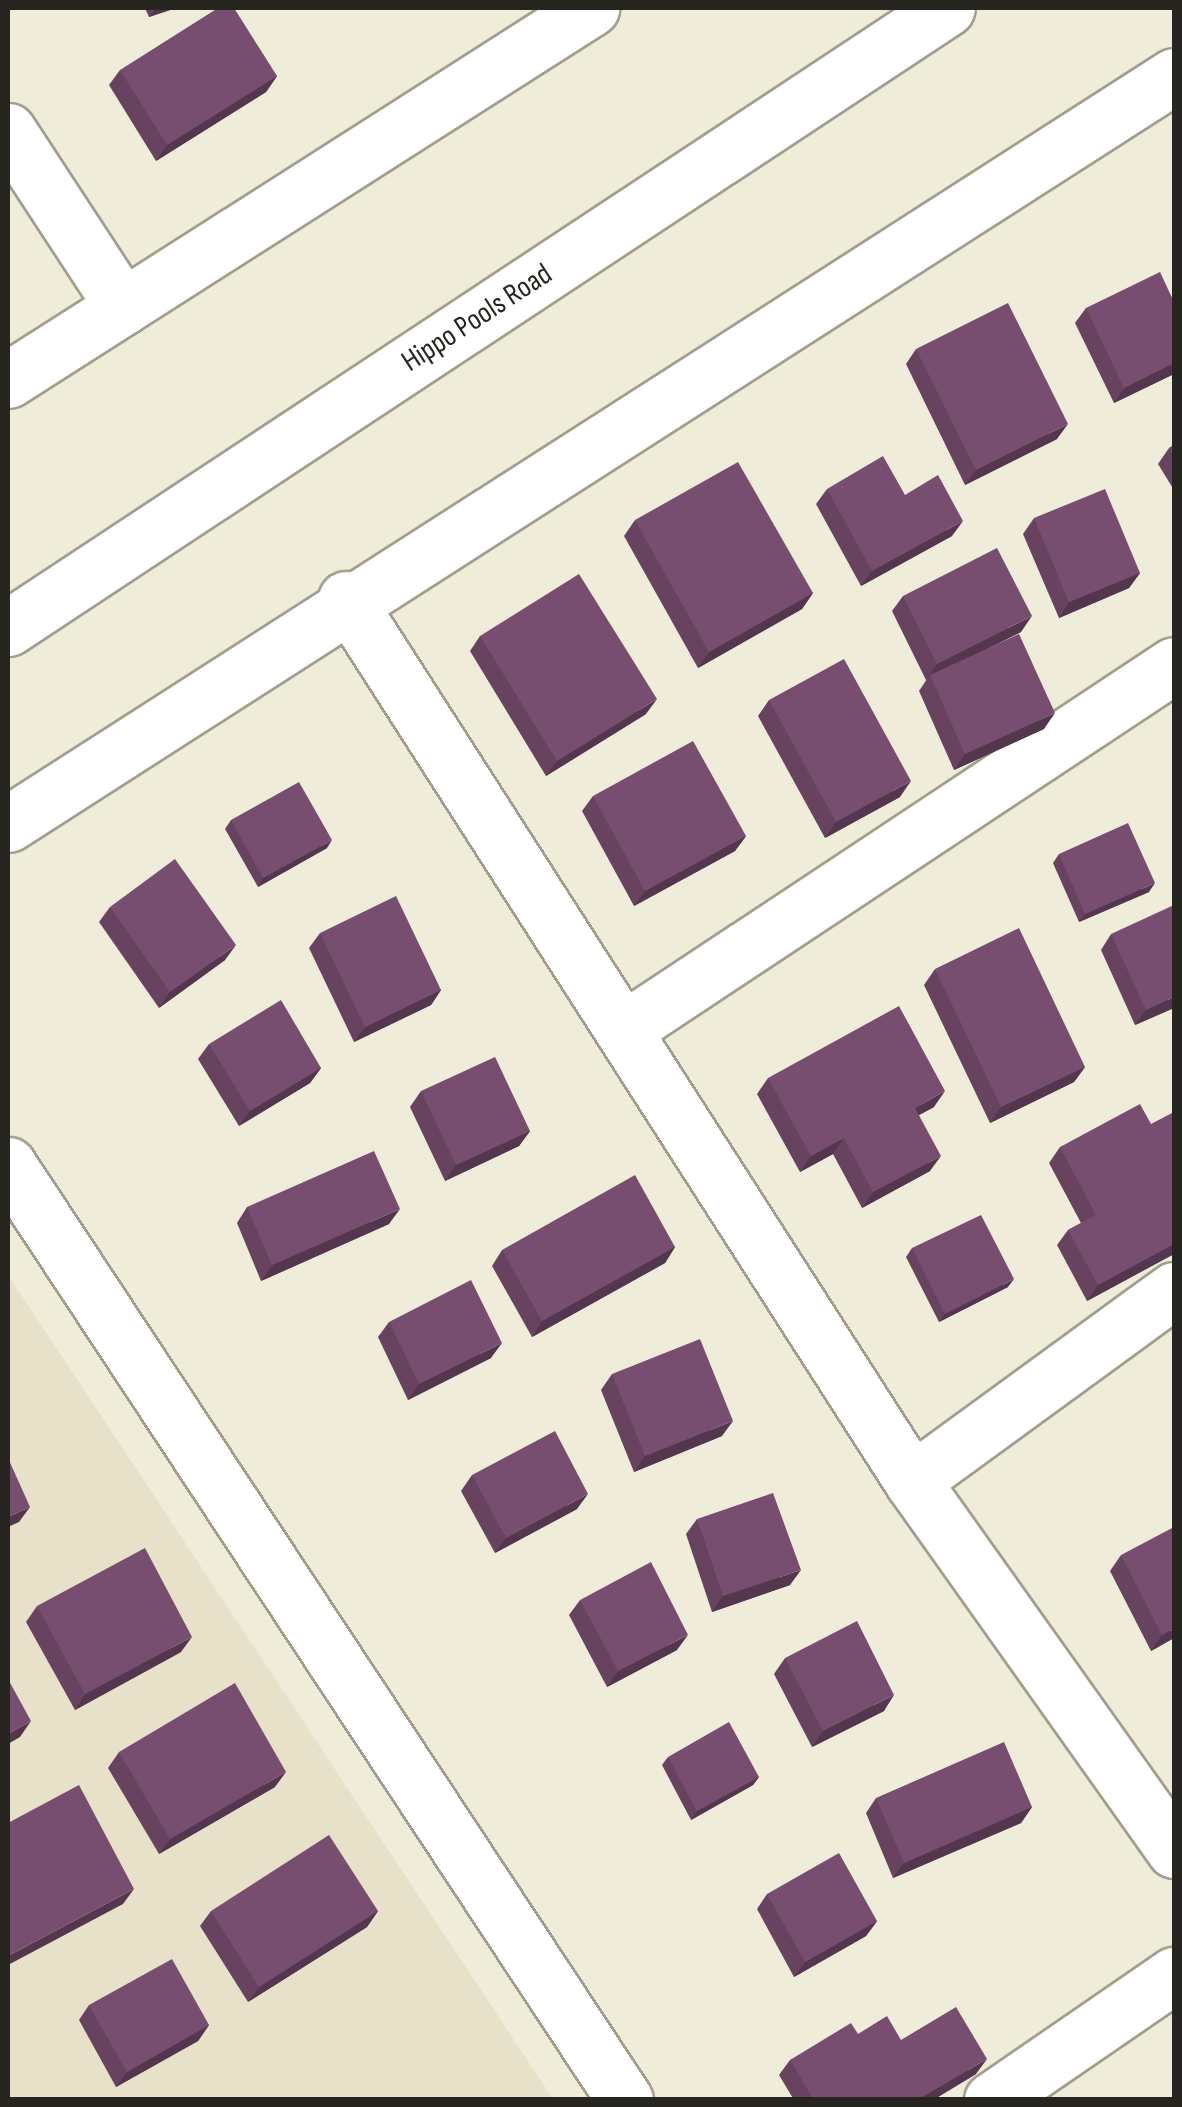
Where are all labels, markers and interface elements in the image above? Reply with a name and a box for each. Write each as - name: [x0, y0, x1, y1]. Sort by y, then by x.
- street label: Hippo Pools Road: [395, 256, 559, 380]

